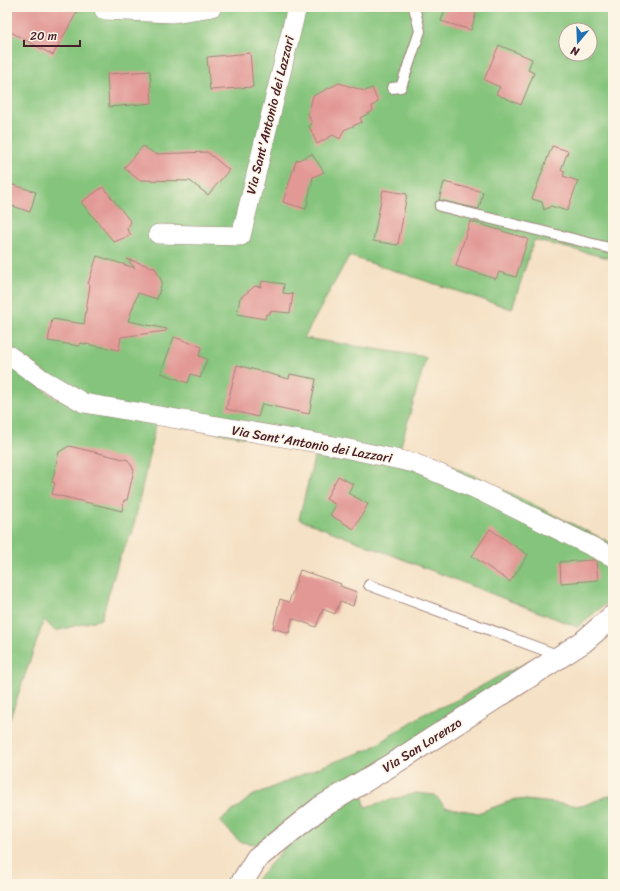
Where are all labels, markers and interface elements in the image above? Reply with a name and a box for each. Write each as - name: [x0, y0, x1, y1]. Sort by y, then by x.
- scale bar: [24, 22, 80, 48]
- north arrow: [558, 22, 598, 62]
- text: 20 m: [30, 25, 57, 47]
- street label: Via Sant'Antonio dei Lazzari: [239, 33, 301, 197]
- text: N: [568, 41, 583, 62]
- street label: Via Sant'Antonio dei Lazzari: [230, 419, 394, 470]
- street label: Via San Lorenzo: [377, 711, 467, 779]

